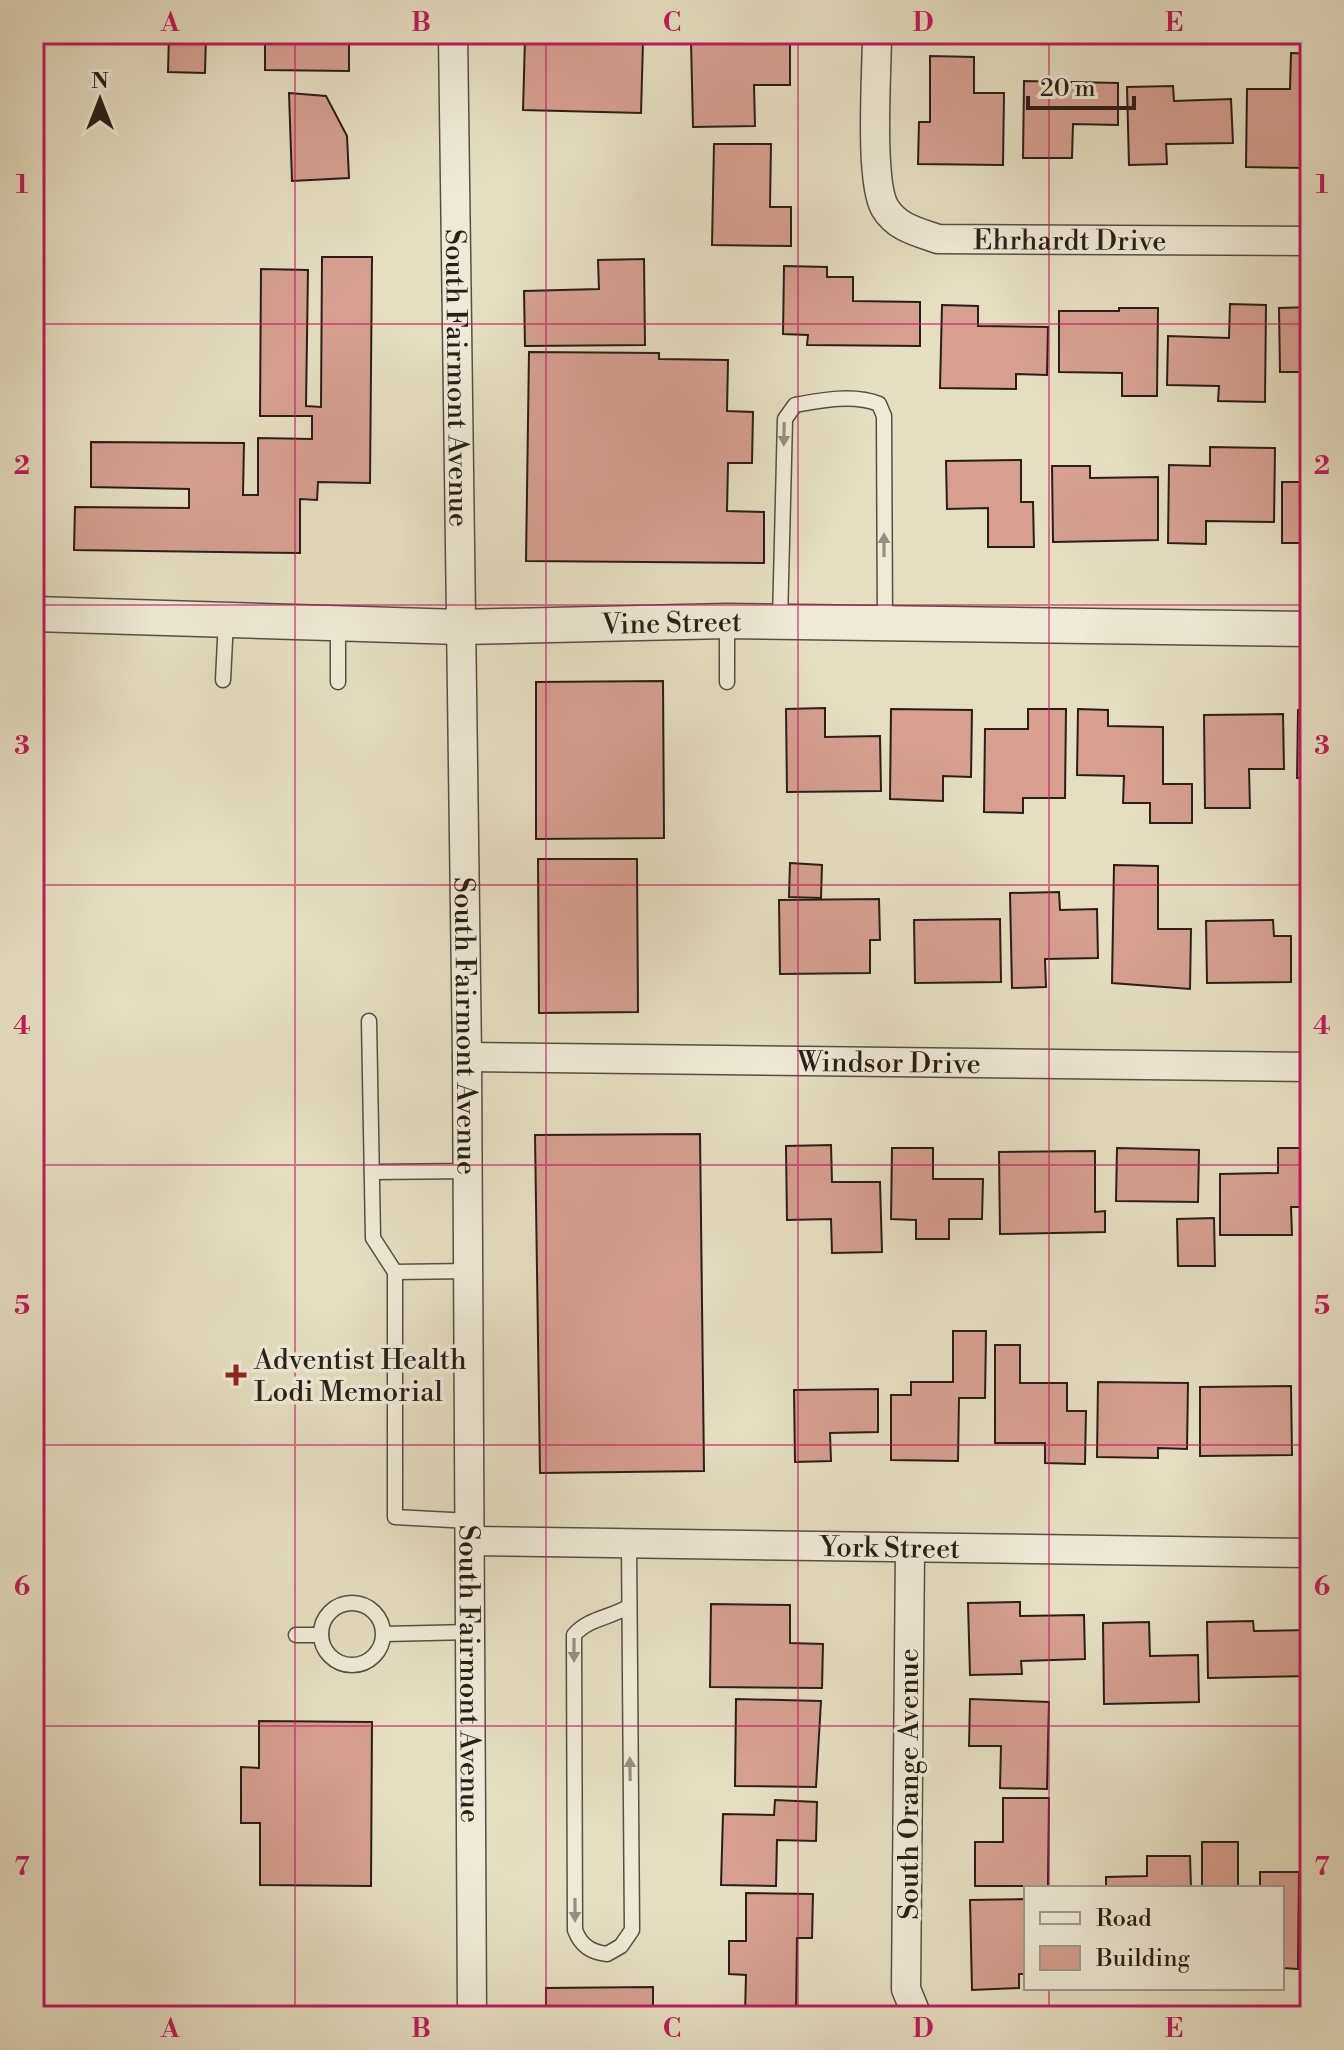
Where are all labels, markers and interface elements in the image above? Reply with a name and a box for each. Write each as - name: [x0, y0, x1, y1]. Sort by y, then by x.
- text: A: [160, 7, 180, 39]
- text: B: [411, 7, 431, 39]
- text: C: [663, 7, 681, 39]
- text: D: [913, 7, 933, 39]
- text: E: [1165, 7, 1183, 39]
- north arrow: [60, 60, 140, 140]
- scale bar: [1028, 60, 1134, 110]
- text: N: [91, 68, 109, 95]
- text: 20 m: [1040, 74, 1096, 104]
- text: 1: [16, 169, 29, 201]
- text: 1: [1316, 169, 1329, 201]
- street label: Ehrhardt Drive: [973, 223, 1167, 259]
- street label: South Fairmont Avenue: [437, 229, 476, 527]
- one-way arrow: [778, 422, 791, 447]
- text: 2: [14, 450, 30, 482]
- text: 2: [1314, 450, 1330, 482]
- one-way arrow: [878, 532, 891, 557]
- street label: Vine Street: [600, 605, 742, 643]
- text: 3: [14, 730, 30, 762]
- text: 3: [1314, 730, 1330, 762]
- street label: South Fairmont Avenue: [446, 877, 484, 1175]
- text: 4: [13, 1010, 31, 1042]
- text: 4: [1313, 1010, 1331, 1042]
- street label: Windsor Drive: [796, 1045, 981, 1082]
- text: 5: [14, 1290, 30, 1322]
- text: 5: [1314, 1290, 1330, 1322]
- place label: Adventist Health Lodi Memorial: [253, 1343, 467, 1410]
- marker: Adventist Health Lodi Memorial: [225, 1364, 247, 1386]
- street label: South Fairmont Avenue: [450, 1525, 487, 1823]
- street label: York Street: [818, 1530, 960, 1567]
- text: 6: [14, 1571, 30, 1603]
- text: 6: [1314, 1571, 1330, 1603]
- one-way arrow: [568, 1638, 580, 1663]
- street label: South Orange Avenue: [892, 1648, 927, 1920]
- one-way arrow: [624, 1756, 636, 1781]
- text: 7: [14, 1851, 30, 1883]
- text: 7: [1314, 1851, 1330, 1883]
- legend: [1024, 1886, 1284, 1990]
- one-way arrow: [569, 1898, 581, 1923]
- text: Road: [1096, 1904, 1152, 1934]
- text: Building: [1095, 1944, 1190, 1974]
- text: A: [160, 2013, 180, 2045]
- text: B: [411, 2013, 431, 2045]
- text: C: [663, 2013, 681, 2045]
- text: D: [913, 2013, 933, 2045]
- text: E: [1165, 2013, 1183, 2045]

